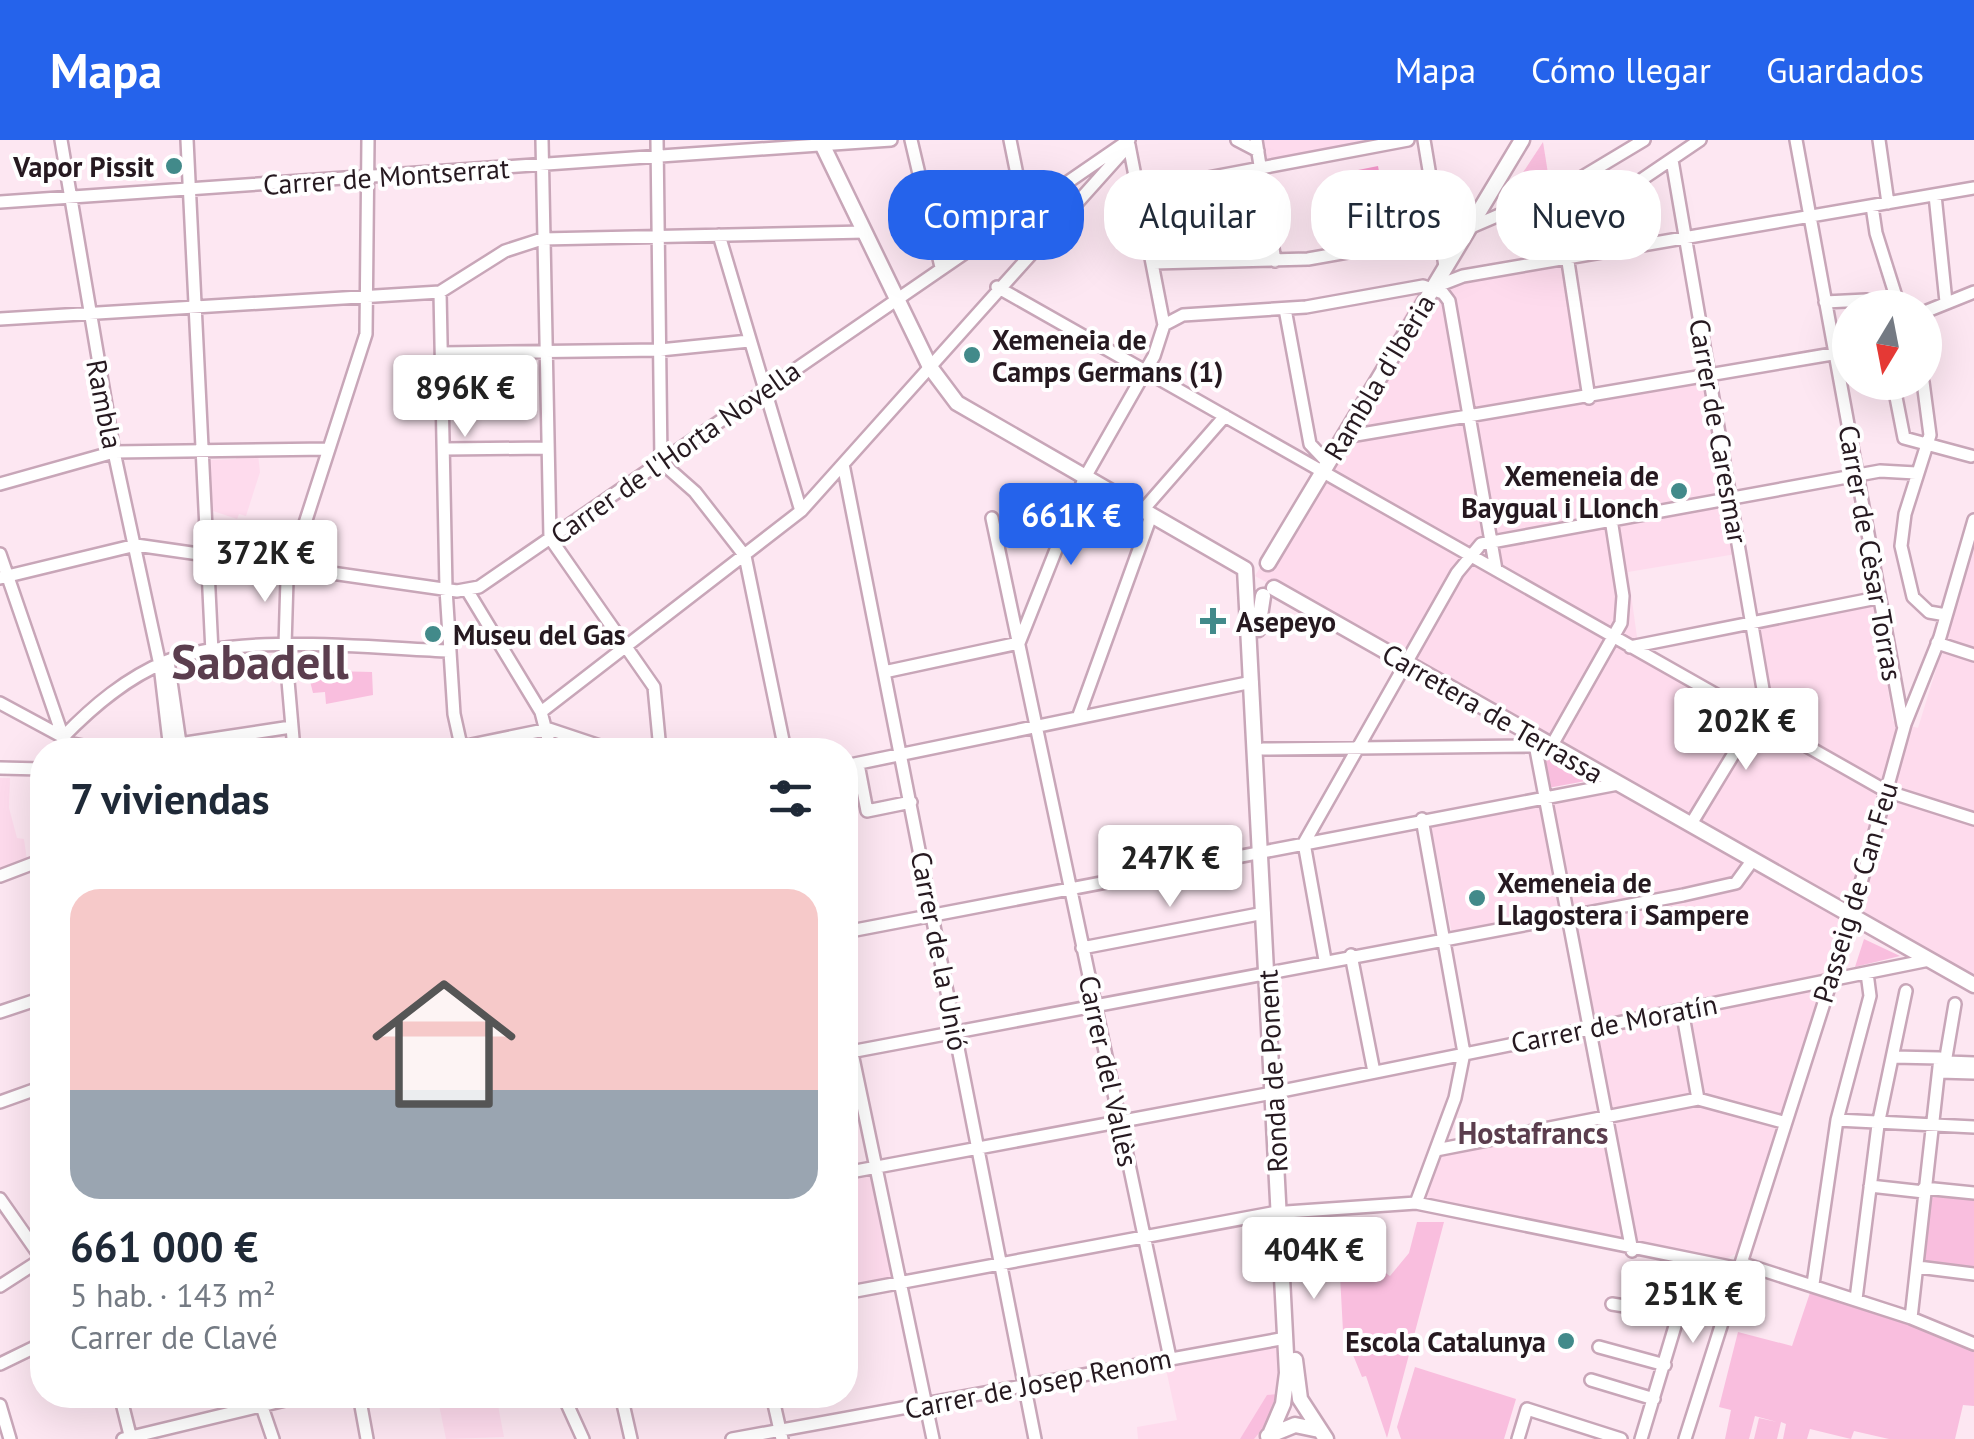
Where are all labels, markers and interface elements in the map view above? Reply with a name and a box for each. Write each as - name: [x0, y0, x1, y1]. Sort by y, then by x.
- text: Mapa: [50, 39, 162, 101]
- text: Mapa: [1395, 47, 1476, 93]
- text: Cómo llegar: [1531, 47, 1711, 93]
- text: Guardados: [1766, 47, 1924, 93]
- place label: Vapor Pissit: [12, 148, 154, 185]
- street label: Carrer de Montserrat: [262, 149, 511, 203]
- marker: Vapor Pissit: [163, 155, 185, 177]
- chip: Comprar: [888, 170, 1084, 260]
- chip: Alquilar: [1104, 170, 1291, 260]
- chip: Filtros: [1311, 170, 1476, 260]
- chip: Nuevo: [1496, 170, 1661, 260]
- street label: Rambla d'Ibèria: [1315, 287, 1443, 467]
- north arrow: [1832, 290, 1942, 400]
- map controls: [1832, 290, 1942, 400]
- street label: Carrer de Caresmar: [1681, 316, 1757, 547]
- place label: Xemeneia de Camps Germans (1): [992, 321, 1223, 390]
- marker: Xemeneia de Camps Germans (1): [961, 344, 983, 366]
- street label: Carrer de l'Horta Novella: [543, 352, 807, 552]
- pin: 896K €: [384, 355, 546, 440]
- street label: Rambla: [78, 356, 132, 452]
- text: 896K €: [415, 366, 515, 408]
- street label: Carrer de Cèsar Torras: [1830, 422, 1912, 684]
- place label: Xemeneia de Baygual i Llonch: [1461, 457, 1659, 526]
- marker: Xemeneia de Baygual i Llonch: [1668, 480, 1690, 502]
- pin: 661K €: [990, 483, 1152, 568]
- text: 661K €: [1021, 494, 1121, 536]
- pin: 372K €: [184, 520, 346, 605]
- text: 372K €: [215, 531, 315, 573]
- place label: Asepeyo: [1236, 603, 1336, 640]
- marker: Asepeyo: [1200, 608, 1226, 634]
- place label: Museu del Gas: [453, 616, 626, 653]
- marker: Museu del Gas: [422, 623, 444, 645]
- district label: Sabadell: [171, 630, 350, 692]
- street label: Carretera de Terrassa: [1376, 635, 1610, 791]
- pin: 202K €: [1665, 688, 1827, 773]
- text: 202K €: [1696, 699, 1796, 741]
- text: 7 viviendas: [70, 771, 269, 826]
- icon: filters: [763, 771, 818, 826]
- street label: Passeig de Can Feu: [1804, 777, 1906, 1007]
- pin: 247K €: [1089, 825, 1251, 910]
- text: 247K €: [1120, 836, 1220, 878]
- street label: Carrer de la Unió: [903, 848, 977, 1054]
- place label: Xemeneia de Llagostera i Sampere: [1497, 864, 1749, 933]
- marker: Xemeneia de Llagostera i Sampere: [1466, 887, 1488, 909]
- icon: home: [354, 954, 534, 1134]
- street label: Ronda de Ponent: [1248, 968, 1296, 1173]
- street label: Carrer del Vallès: [1071, 972, 1147, 1170]
- street label: Carrer de Moratín: [1508, 985, 1720, 1061]
- district label: Hostafrancs: [1458, 1113, 1608, 1152]
- pin: 404K €: [1233, 1217, 1395, 1302]
- text: 661 000 €: [70, 1219, 258, 1274]
- text: 404K €: [1264, 1228, 1364, 1270]
- pin: 251K €: [1612, 1261, 1774, 1346]
- text: 251K €: [1643, 1272, 1743, 1314]
- text: 5 hab. · 143 m²: [70, 1274, 276, 1316]
- text: Carrer de Clavé: [70, 1316, 278, 1358]
- place label: Escola Catalunya: [1345, 1323, 1546, 1360]
- marker: Escola Catalunya: [1555, 1330, 1577, 1352]
- street label: Carrer de Josep Renom: [902, 1339, 1174, 1427]

